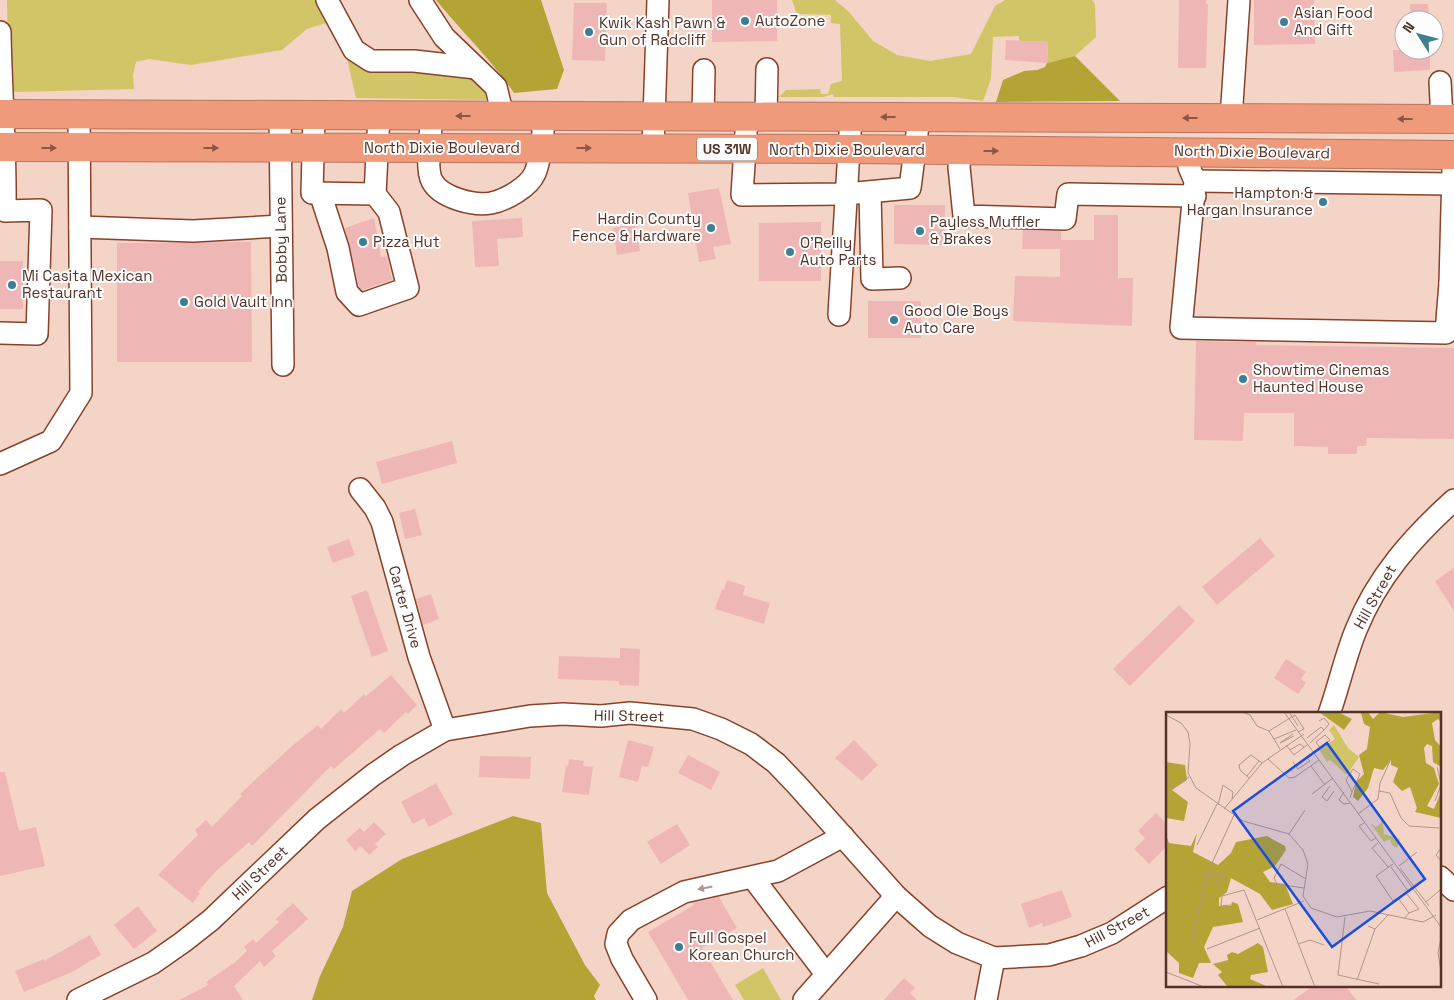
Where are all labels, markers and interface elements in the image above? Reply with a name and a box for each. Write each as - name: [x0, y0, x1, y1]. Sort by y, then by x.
- place label: Asian Food And Gift: [1294, 3, 1373, 39]
- north arrow: [1394, 10, 1444, 60]
- place label: AutoZone: [755, 11, 825, 30]
- place label: Kwik Kash Pawn & Gun of Radcliff: [599, 13, 726, 49]
- marker: AutoZone: [739, 15, 751, 27]
- marker: Asian Food And Gift: [1278, 16, 1290, 28]
- text: N: [1398, 18, 1419, 36]
- marker: Kwik Kash Pawn & Gun of Radcliff: [583, 26, 595, 38]
- one-way arrow: [455, 112, 471, 120]
- one-way arrow: [880, 113, 896, 121]
- one-way arrow: [1182, 114, 1198, 122]
- one-way arrow: [1397, 115, 1413, 123]
- street label: North Dixie Boulevard: [364, 138, 520, 157]
- road number: US 31W: [697, 138, 757, 160]
- street label: North Dixie Boulevard: [769, 140, 925, 159]
- street label: North Dixie Boulevard: [1174, 141, 1330, 162]
- one-way arrow: [41, 144, 57, 152]
- one-way arrow: [203, 144, 219, 152]
- one-way arrow: [576, 144, 592, 152]
- one-way arrow: [983, 147, 999, 155]
- place label: Hampton & Hargan Insurance: [1187, 183, 1313, 219]
- marker: Hampton & Hargan Insurance: [1317, 196, 1329, 208]
- street label: Bobby Lane: [270, 197, 291, 283]
- place label: Hardin County Fence & Hardware: [572, 209, 701, 245]
- place label: Payless Muffler & Brakes: [930, 212, 1040, 248]
- marker: Hardin County Fence & Hardware: [705, 222, 717, 234]
- marker: Payless Muffler & Brakes: [914, 225, 926, 237]
- place label: Pizza Hut: [373, 232, 440, 251]
- place label: O'Reilly Auto Parts: [800, 233, 876, 269]
- marker: Pizza Hut: [357, 236, 369, 248]
- marker: O'Reilly Auto Parts: [784, 246, 796, 258]
- place label: Mi Casita Mexican Restaurant: [22, 266, 152, 302]
- marker: Mi Casita Mexican Restaurant: [6, 279, 18, 291]
- place label: Gold Vault Inn: [194, 292, 293, 311]
- marker: Gold Vault Inn: [178, 296, 190, 308]
- place label: Good Ole Boys Auto Care: [904, 301, 1009, 337]
- marker: Good Ole Boys Auto Care: [888, 314, 900, 326]
- place label: Showtime Cinemas Haunted House: [1253, 360, 1390, 396]
- marker: Showtime Cinemas Haunted House: [1237, 373, 1249, 385]
- street label: Hill Street: [1349, 561, 1400, 632]
- street label: Carter Drive: [385, 563, 426, 650]
- street label: Hill Street: [594, 705, 665, 726]
- inset map: [1166, 712, 1442, 988]
- street label: Hill Street: [228, 841, 292, 904]
- one-way arrow: [697, 884, 713, 892]
- street label: Hill Street: [1081, 902, 1152, 952]
- place label: Full Gospel Korean Church: [689, 928, 795, 964]
- marker: Full Gospel Korean Church: [673, 941, 685, 953]

